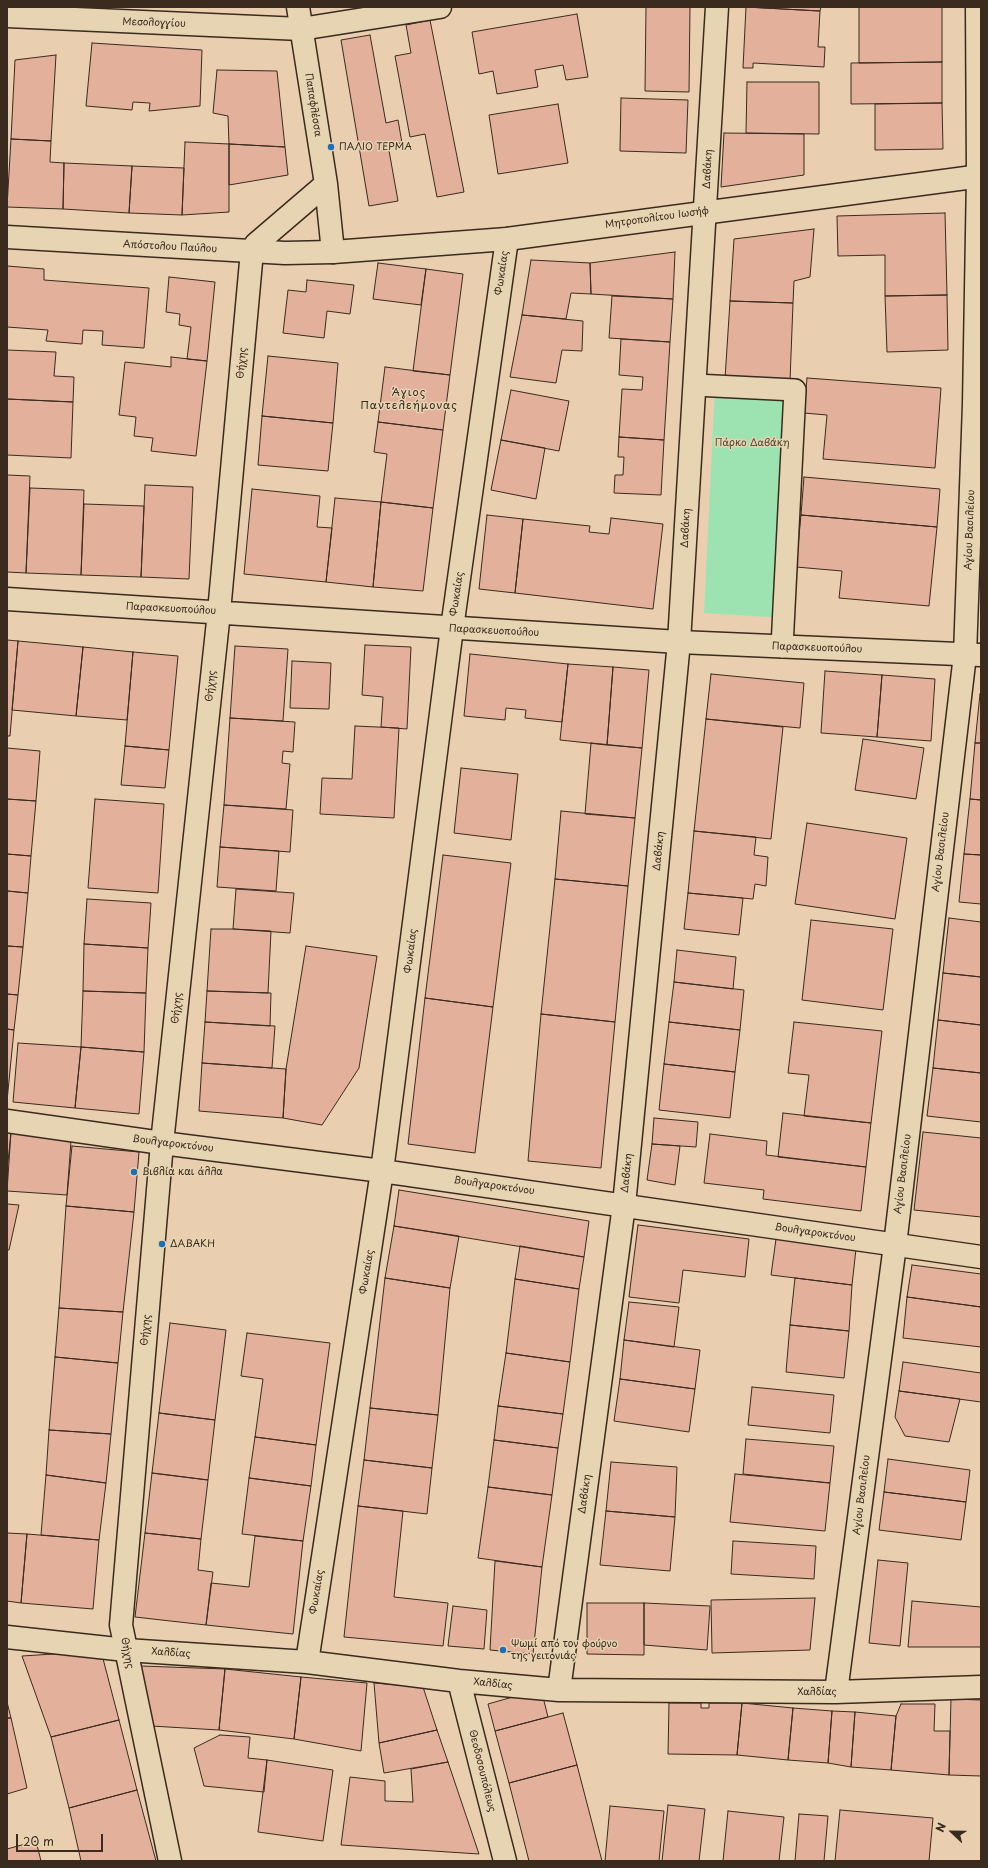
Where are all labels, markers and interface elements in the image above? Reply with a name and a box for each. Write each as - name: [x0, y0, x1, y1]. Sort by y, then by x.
- street label: Μεσολογγίου: [122, 16, 186, 30]
- street label: Παπαφλέσσα: [302, 72, 324, 138]
- place label: ΠΑΛΙΟ ΤΕΡΜΑ: [339, 141, 412, 153]
- marker: ΠΑΛΙΟ ΤΕΡΜΑ: [326, 142, 336, 152]
- street label: Δαβάκη: [701, 149, 715, 189]
- street label: Μητροπολίτου Ιωσήφ: [604, 205, 710, 231]
- street label: Απόστολου Παύλου: [123, 239, 217, 255]
- street label: Φωκαίας: [493, 250, 511, 296]
- street label: Θήχης: [235, 347, 249, 379]
- district label: Άγιος Παντελεήμονας: [360, 386, 458, 412]
- park label: Πάρκο Δαβάκη: [714, 437, 790, 449]
- street label: Αγίου Βασιλείου: [963, 490, 977, 570]
- street label: Δαβάκη: [679, 508, 693, 548]
- street label: Φωκαίας: [448, 571, 466, 617]
- street label: Παρασκευοπούλου: [126, 601, 216, 617]
- street label: Παρασκευοπούλου: [449, 623, 539, 639]
- street label: Παρασκευοπούλου: [772, 640, 862, 656]
- street label: Θήχης: [203, 670, 219, 702]
- street label: Αγίου Βασιλείου: [930, 811, 952, 893]
- street label: Δαβάκη: [651, 831, 667, 871]
- street label: Φωκαίας: [402, 928, 420, 974]
- street label: Θήχης: [169, 992, 185, 1024]
- street label: Βουλγαροκτόνου: [132, 1133, 214, 1155]
- street label: Αγίου Βασιλείου: [892, 1133, 914, 1215]
- street label: Δαβάκη: [619, 1153, 635, 1193]
- place label: Βιβλία και άλλα: [142, 1166, 223, 1178]
- marker: Βιβλία και άλλα: [129, 1167, 139, 1177]
- street label: Βουλγαροκτόνου: [453, 1174, 535, 1198]
- street label: Βουλγαροκτόνου: [774, 1221, 856, 1245]
- place label: ΔΑΒΑΚΗ: [170, 1238, 215, 1250]
- marker: ΔΑΒΑΚΗ: [157, 1239, 167, 1249]
- street label: Φωκαίας: [358, 1249, 376, 1295]
- street label: Θήχης: [139, 1314, 153, 1346]
- street label: Αγίου Βασιλείου: [851, 1454, 873, 1536]
- street label: Δαβάκη: [576, 1474, 594, 1514]
- street label: Φωκαίας: [308, 1569, 326, 1615]
- street label: Θήχης: [118, 1636, 136, 1670]
- place label: Ψωμί από τον φούρνο της γειτονιάς: [511, 1638, 617, 1662]
- marker: Ψωμί από τον φούρνο της γειτονιάς: [498, 1645, 508, 1655]
- street label: Χαλδίας: [151, 1646, 191, 1660]
- street label: Χαλδίας: [473, 1676, 513, 1692]
- street label: Χαλδίας: [797, 1686, 837, 1698]
- street label: Θεοδοσουπόλεως: [466, 1729, 498, 1813]
- north arrow: [932, 1812, 972, 1852]
- text: N: [931, 1820, 950, 1835]
- scale bar: [18, 1826, 105, 1852]
- text: 20 m: [23, 1832, 54, 1850]

